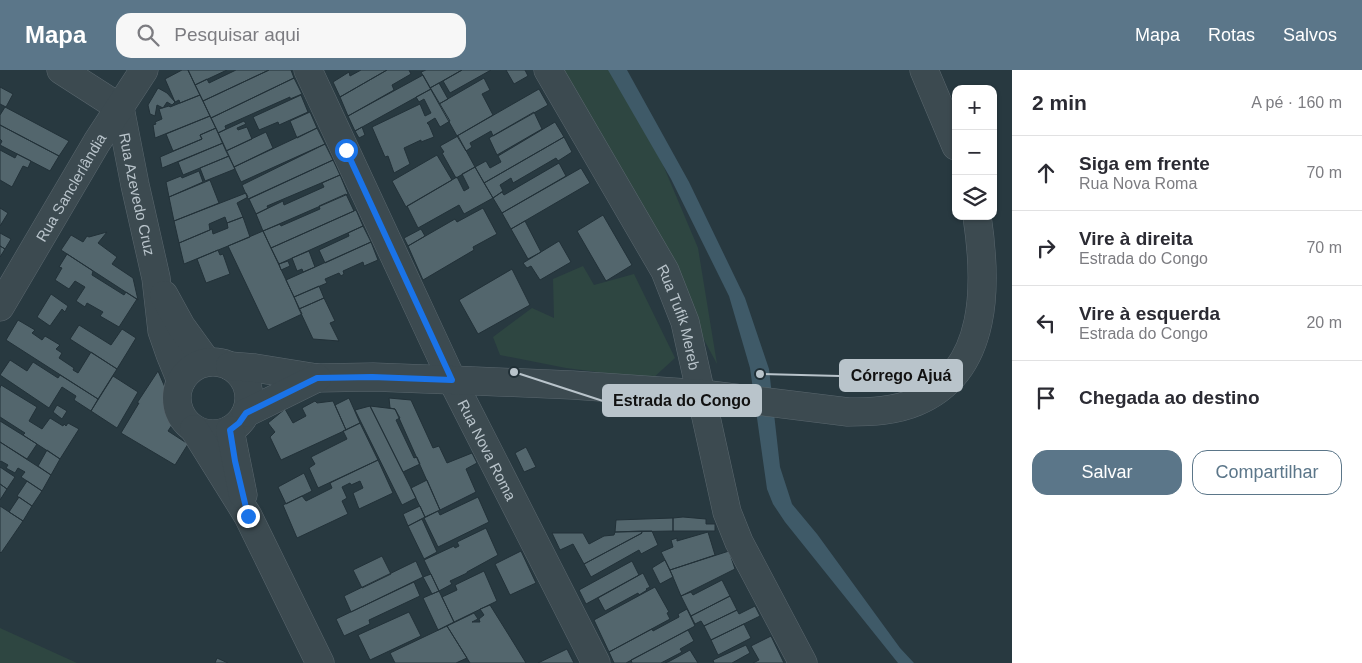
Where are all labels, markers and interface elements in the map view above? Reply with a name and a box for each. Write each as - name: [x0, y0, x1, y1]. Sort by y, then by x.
- search box: [116, 13, 466, 58]
- text: Mapa: [25, 21, 86, 48]
- icon: search: [134, 21, 162, 49]
- text: Pesquisar aqui: [174, 24, 300, 45]
- text: Mapa: [1135, 25, 1180, 45]
- text: Rotas: [1208, 25, 1255, 45]
- text: Salvos: [1283, 25, 1337, 45]
- map controls: [952, 85, 997, 220]
- button: +: [952, 85, 997, 130]
- text: 2 min: [1032, 91, 1087, 114]
- text: A pé · 160 m: [1251, 94, 1342, 111]
- street label: Rua Sanclerlândia: [32, 129, 109, 244]
- button: −: [952, 130, 997, 175]
- street label: Rua Azevedo Cruz: [116, 131, 159, 257]
- route start: [335, 139, 358, 162]
- text: Siga em frente: [1079, 153, 1210, 174]
- icon: ahead: [1032, 159, 1060, 187]
- text: 70 m: [1306, 164, 1342, 181]
- button: layers: [952, 175, 997, 220]
- text: Rua Nova Roma: [1079, 175, 1197, 192]
- text: Vire à direita: [1079, 228, 1193, 249]
- icon: right: [1032, 234, 1060, 262]
- text: 70 m: [1306, 239, 1342, 256]
- text: Estrada do Congo: [1079, 250, 1208, 267]
- street label: Rua Tufik Mereb: [654, 261, 704, 371]
- text: Vire à esquerda: [1079, 303, 1220, 324]
- icon: left: [1032, 309, 1060, 337]
- text: 20 m: [1306, 314, 1342, 331]
- text: Estrada do Congo: [1079, 325, 1208, 342]
- callout: Córrego Ajuá: [840, 360, 962, 391]
- text: Córrego Ajuá: [851, 367, 951, 384]
- icon: arrive: [1032, 384, 1060, 412]
- callout: Estrada do Congo: [603, 385, 761, 416]
- text: Chegada ao destino: [1079, 387, 1260, 408]
- text: Estrada do Congo: [613, 392, 751, 409]
- street label: Rua Nova Roma: [455, 396, 520, 504]
- button: Salvar: [1032, 450, 1182, 495]
- button: Compartilhar: [1192, 450, 1342, 495]
- route end: [237, 505, 260, 528]

